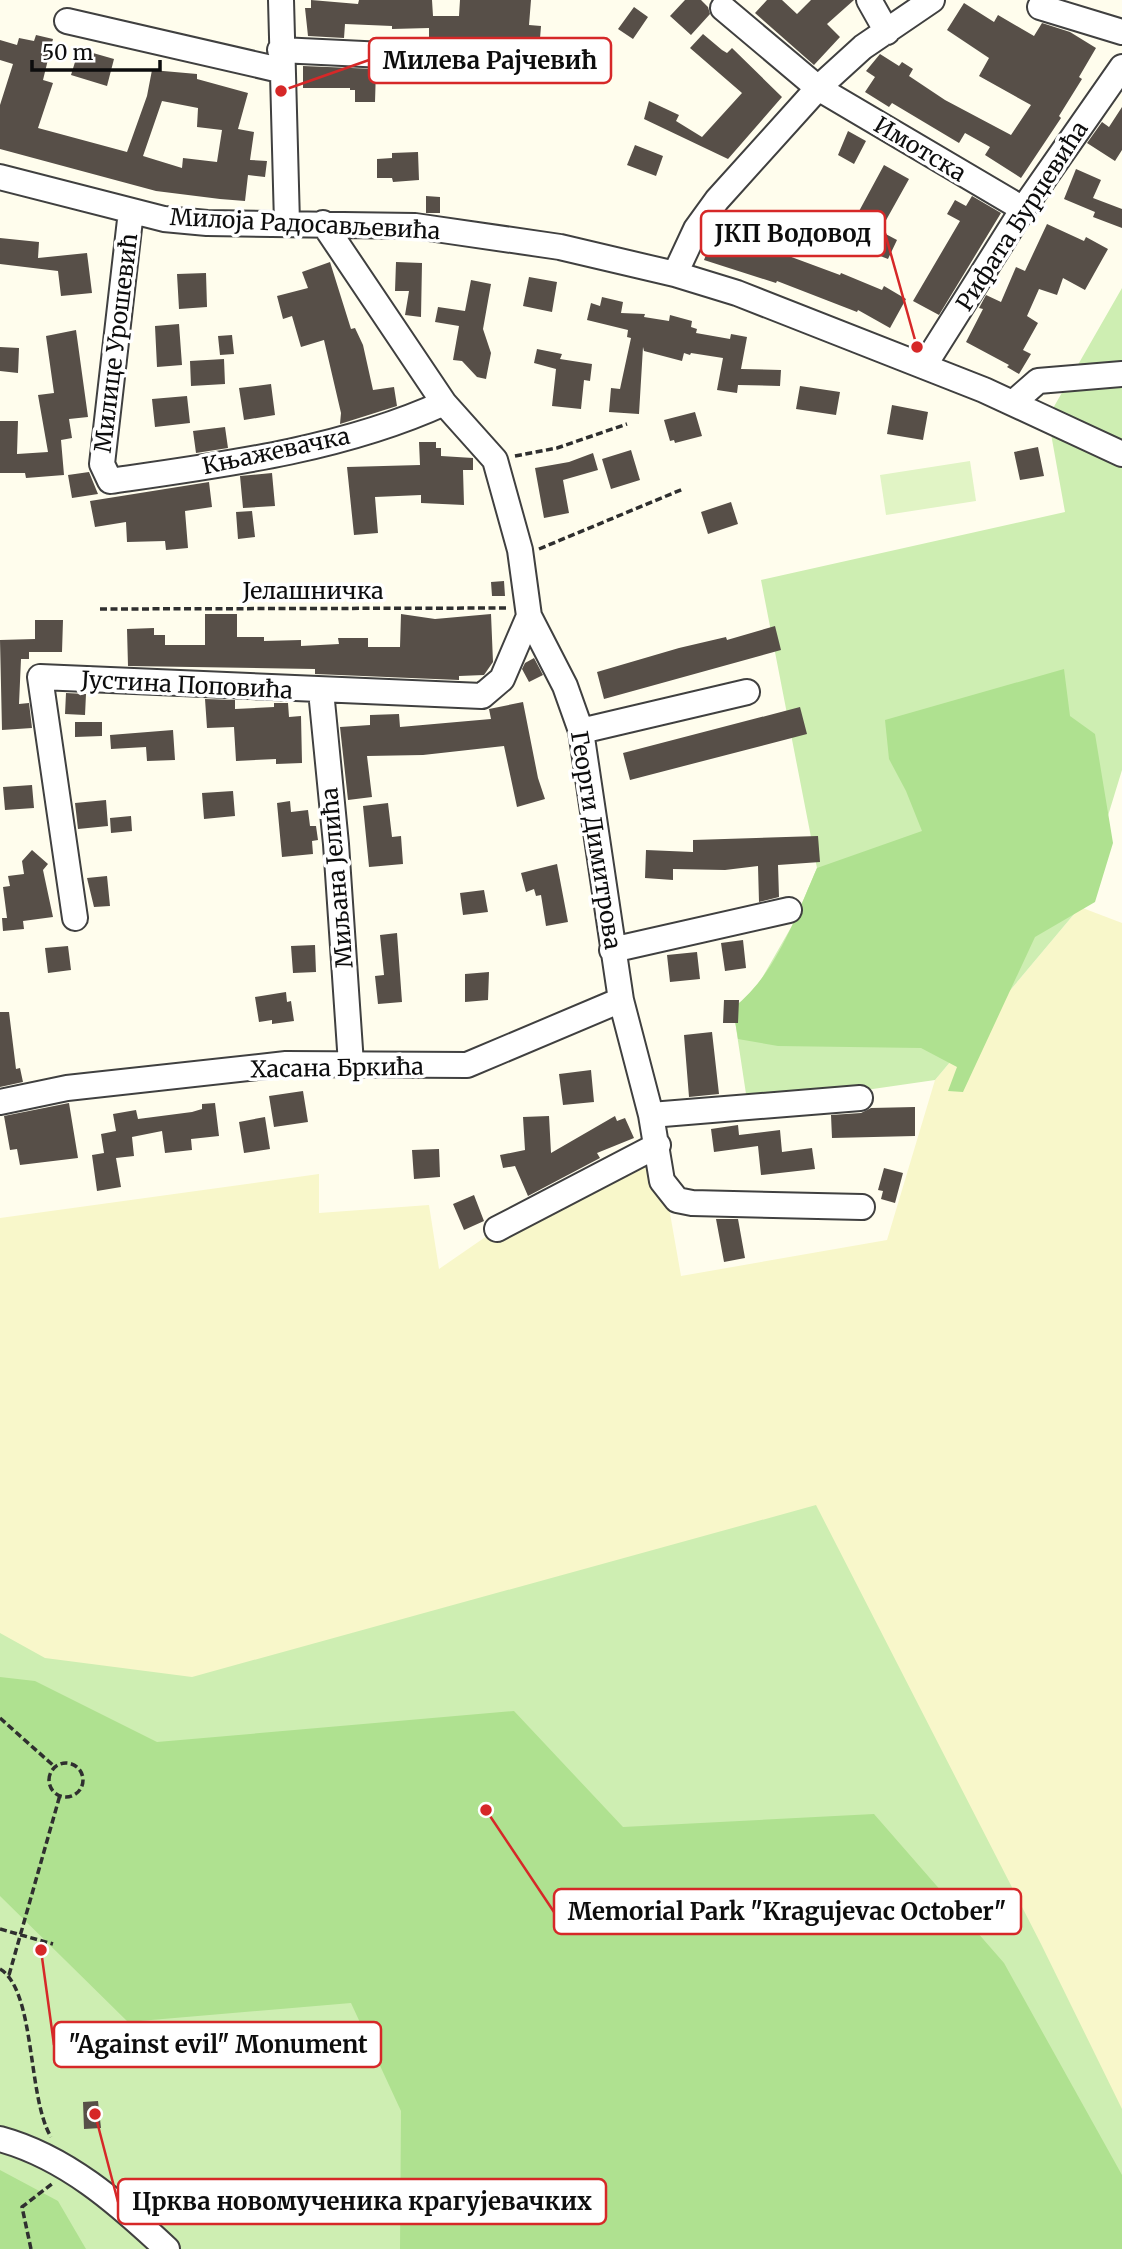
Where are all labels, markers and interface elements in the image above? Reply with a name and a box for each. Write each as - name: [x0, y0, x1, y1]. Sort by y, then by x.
- scale bar: [32, 28, 159, 72]
- callout: Милева Рајчевић: [369, 38, 611, 83]
- text: 50 m: [42, 39, 93, 66]
- text: Милева Рајчевић: [383, 45, 597, 76]
- street label: Имотска: [869, 110, 972, 187]
- street label: Рифата Бурџевића: [949, 115, 1094, 316]
- street label: Милоја Радосављевића: [169, 202, 441, 245]
- callout: ЈКП Водовод: [701, 211, 885, 256]
- text: ЈКП Водовод: [714, 218, 871, 249]
- street label: Милице Урошевић: [88, 232, 143, 454]
- street label: Књажевачка: [199, 421, 352, 480]
- street label: Јелашничка: [241, 576, 384, 605]
- street label: Јустина Поповића: [79, 664, 294, 705]
- street label: Георги Димитрова: [565, 729, 628, 951]
- street label: Миљана Јелића: [314, 786, 359, 970]
- street label: Хасана Бркића: [250, 1051, 424, 1084]
- callout: Memorial Park "Kragujevac October": [554, 1889, 1021, 1934]
- text: Memorial Park "Kragujevac October": [568, 1896, 1006, 1927]
- callout: "Against evil" Monument: [54, 2022, 381, 2067]
- text: "Against evil" Monument: [68, 2029, 368, 2060]
- callout: Црква новомученика крагујевачких: [118, 2179, 606, 2224]
- text: Црква новомученика крагујевачких: [132, 2186, 592, 2217]

